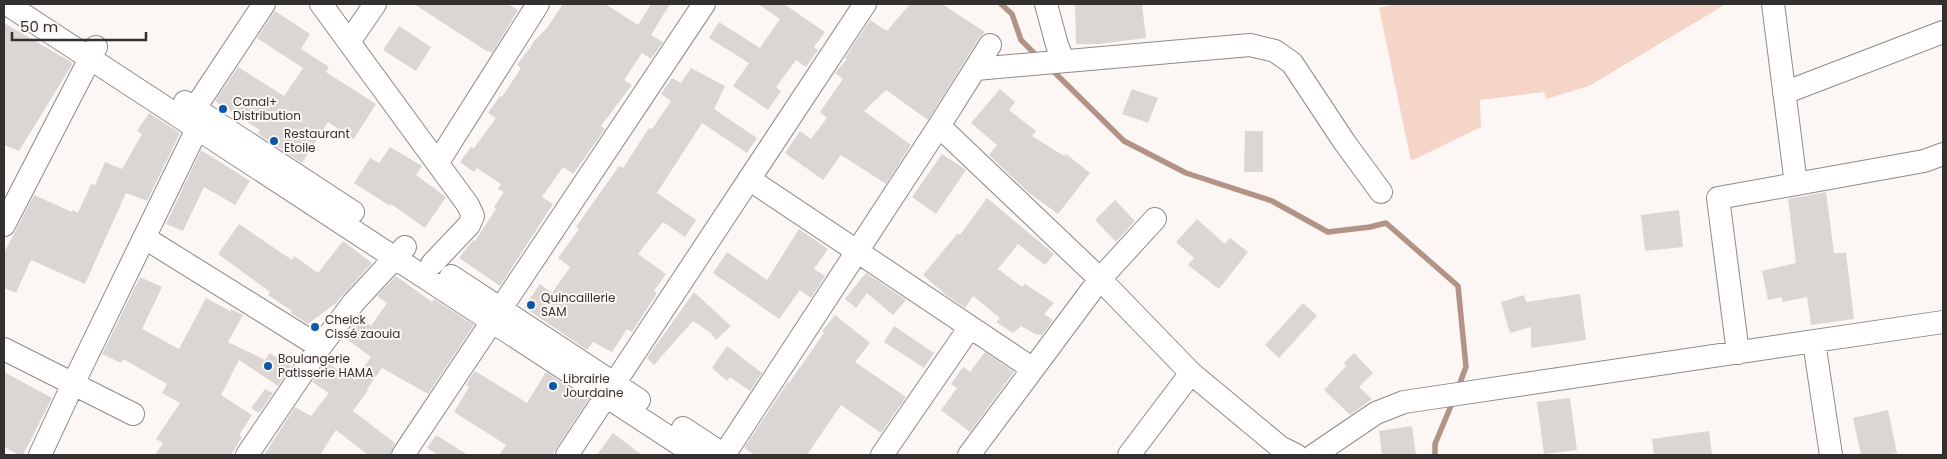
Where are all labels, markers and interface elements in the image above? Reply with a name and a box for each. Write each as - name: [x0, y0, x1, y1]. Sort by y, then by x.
- scale bar: [12, 10, 146, 42]
- text: 50 m: [20, 16, 58, 37]
- place label: Canal+ Distribution: [233, 93, 301, 124]
- marker: Canal+ Distribution: [217, 103, 229, 115]
- place label: Restaurant Etoile: [284, 125, 350, 156]
- marker: Restaurant Etoile: [268, 135, 280, 147]
- place label: Quincaillerie SAM: [541, 289, 615, 320]
- marker: Quincaillerie SAM: [525, 299, 537, 311]
- place label: Cheick Cissé zaouia: [325, 311, 400, 342]
- marker: Cheick Cissé zaouia: [309, 321, 321, 333]
- place label: Boulangerie Patisserie HAMA: [278, 350, 373, 381]
- marker: Boulangerie Patisserie HAMA: [262, 360, 274, 372]
- place label: Librairie Jourdaine: [563, 370, 624, 401]
- marker: Librairie Jourdaine: [547, 380, 559, 392]

